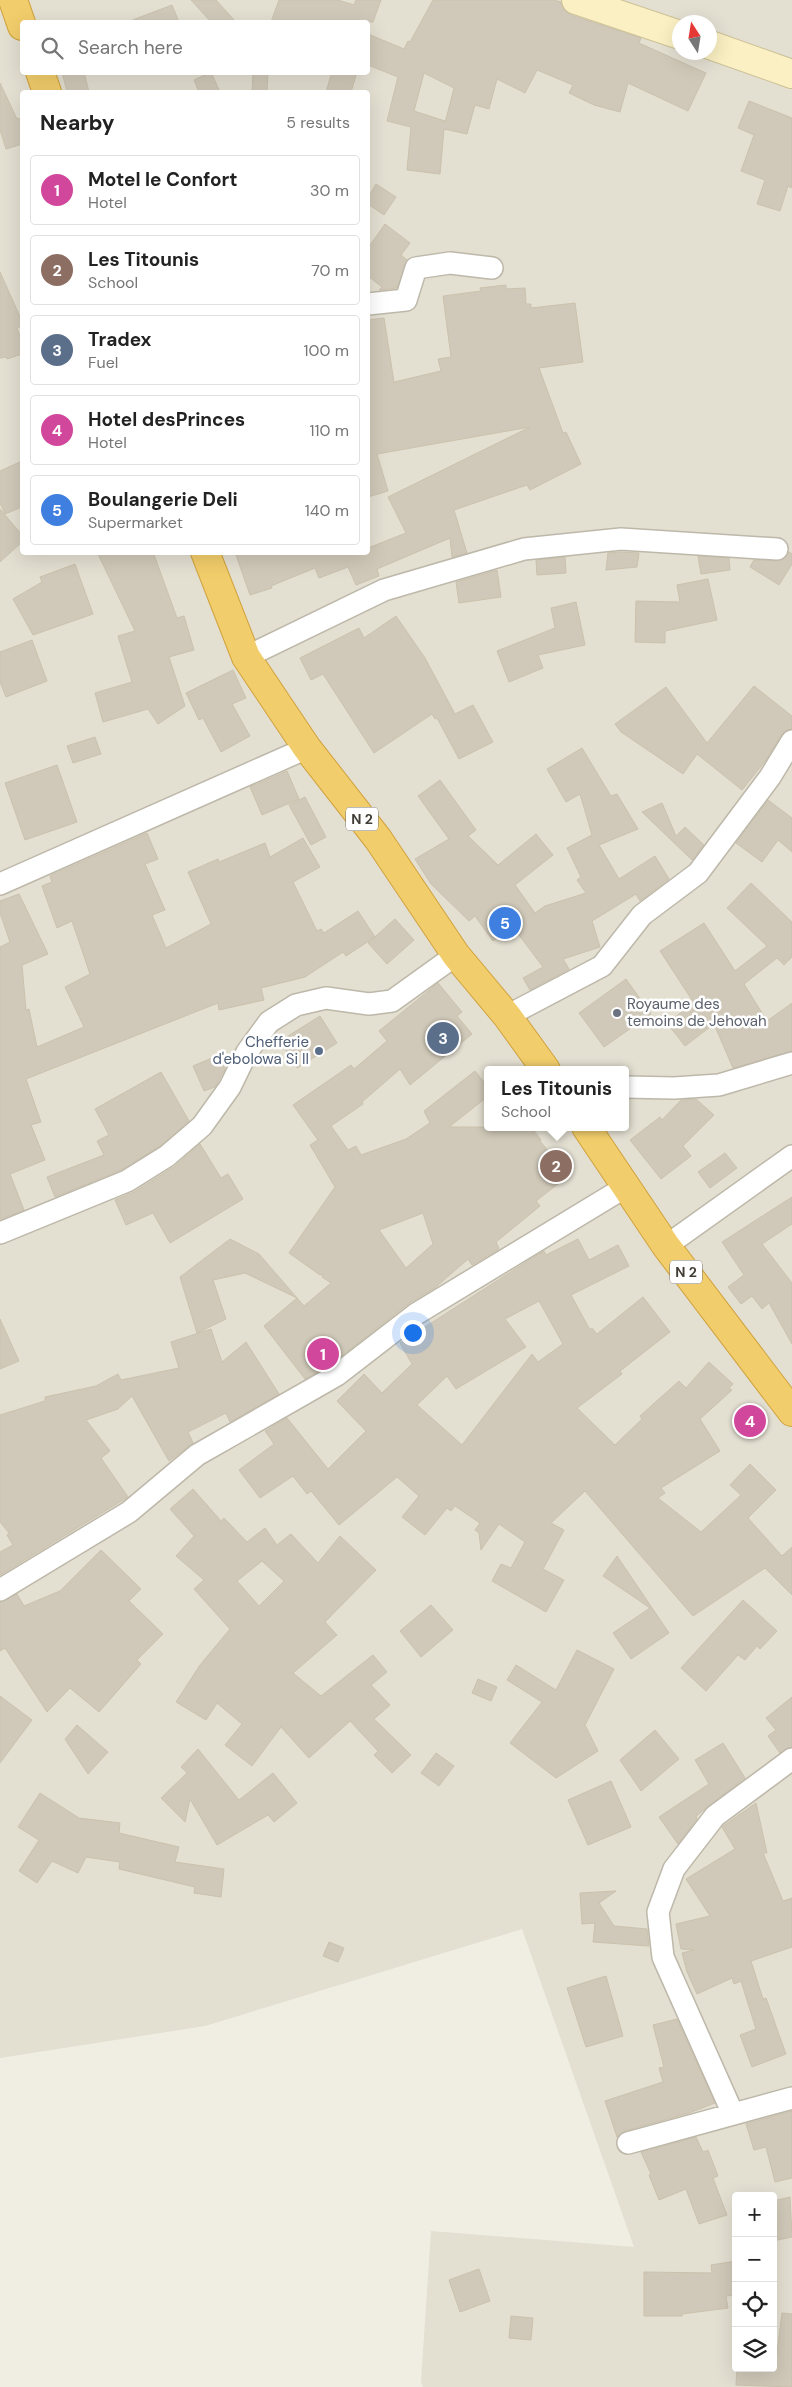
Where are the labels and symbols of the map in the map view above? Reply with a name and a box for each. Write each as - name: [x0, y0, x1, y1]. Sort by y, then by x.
- north arrow: [672, 15, 717, 60]
- road number: N 2: [346, 808, 378, 831]
- pin: 5: [489, 904, 521, 942]
- place label: Royaume des temoins de Jehovah: [627, 994, 767, 1031]
- marker: Royaume des temoins de Jehovah: [611, 1007, 623, 1019]
- pin: 3: [427, 1019, 459, 1057]
- place label: Chefferie d'ebolowa Si II: [212, 1032, 309, 1069]
- marker: Chefferie d'ebolowa Si II: [313, 1045, 325, 1057]
- pin: 2: [540, 1147, 572, 1185]
- road number: N 2: [670, 1260, 702, 1284]
- your location: [400, 1320, 426, 1346]
- pin: 1: [307, 1335, 339, 1373]
- pin: 4: [734, 1402, 766, 1440]

